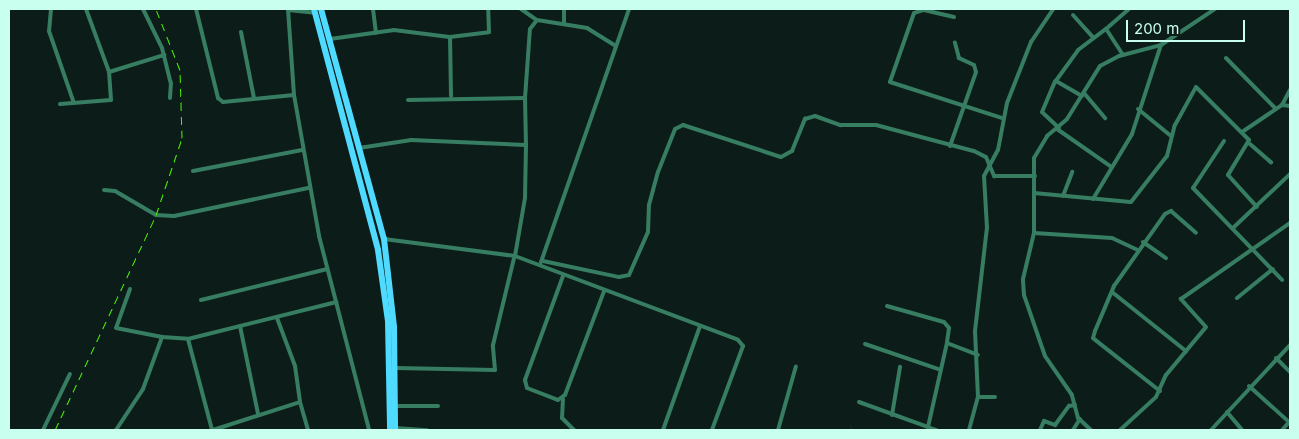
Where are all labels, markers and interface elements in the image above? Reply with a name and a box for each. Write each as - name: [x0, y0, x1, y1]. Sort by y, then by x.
- scale bar: [1129, 10, 1248, 42]
- text: 200 m: [1134, 19, 1179, 38]

